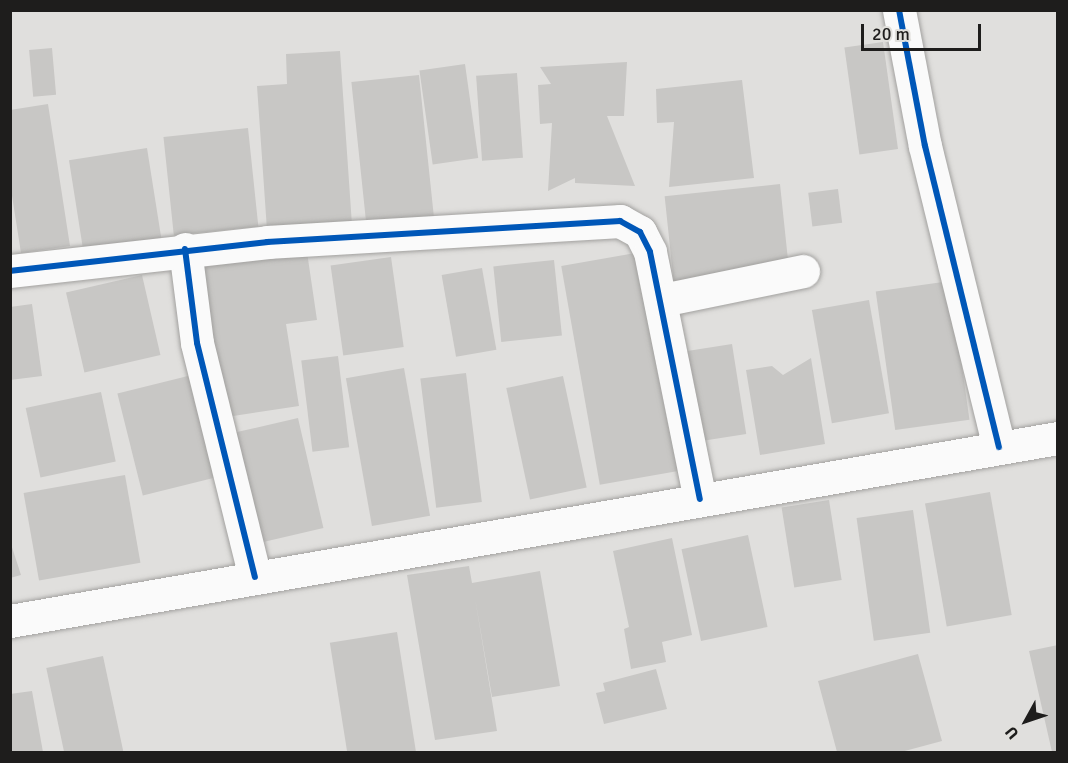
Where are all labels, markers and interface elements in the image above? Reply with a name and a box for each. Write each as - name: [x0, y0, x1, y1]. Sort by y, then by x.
- scale bar: [864, 12, 984, 50]
- text: 20 m: [872, 23, 910, 45]
- north arrow: [996, 691, 1056, 751]
- text: U: [1001, 722, 1023, 743]

